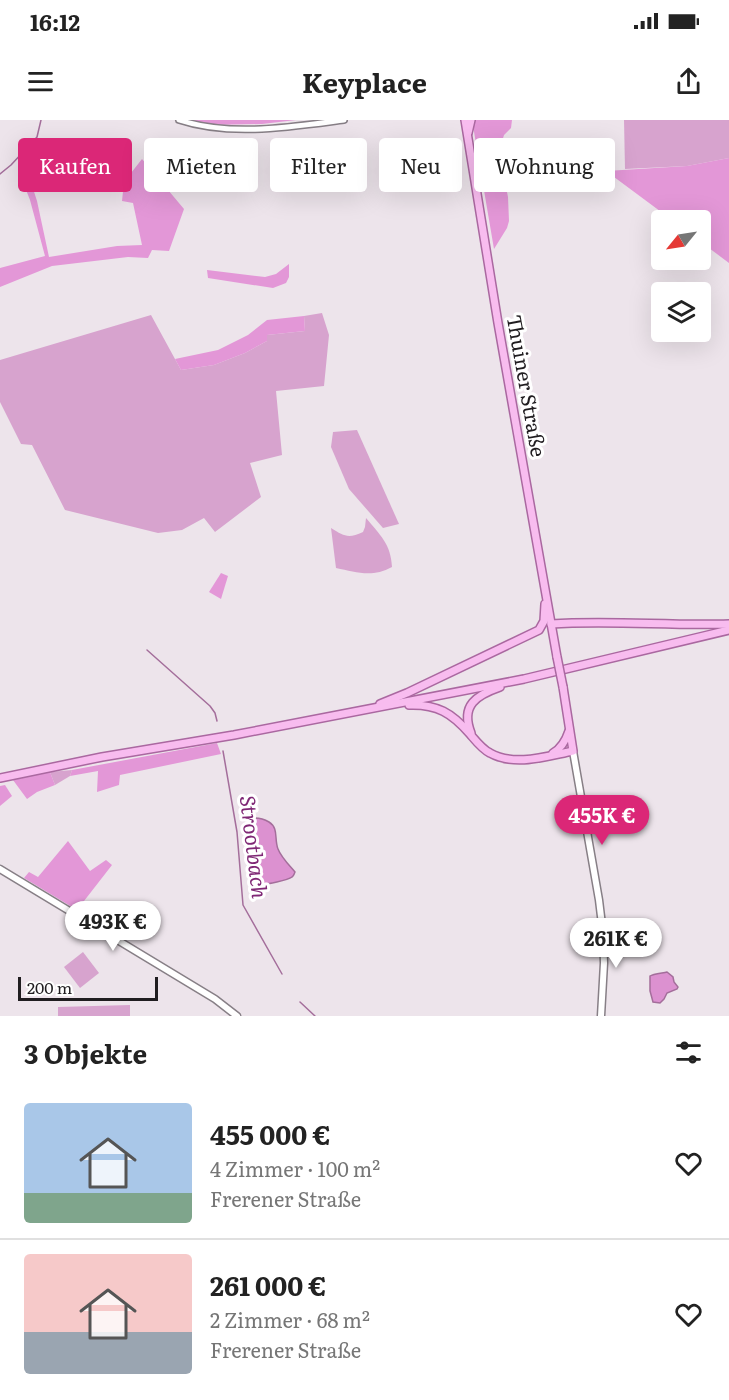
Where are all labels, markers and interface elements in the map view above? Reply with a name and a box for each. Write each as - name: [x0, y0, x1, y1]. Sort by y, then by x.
- text: 16:12: [30, 5, 80, 38]
- text: Keyplace: [302, 61, 427, 101]
- icon: menu: [24, 65, 57, 98]
- icon: share: [672, 65, 705, 98]
- chip: Kaufen: [18, 138, 132, 192]
- chip: Mieten: [144, 138, 258, 192]
- chip: Filter: [270, 138, 367, 192]
- chip: Neu: [379, 138, 462, 192]
- chip: Wohnung: [474, 138, 615, 192]
- north arrow: [651, 210, 711, 270]
- map controls: [651, 210, 711, 342]
- button: layers: [651, 282, 711, 342]
- street label: Thuiner Straße: [501, 312, 555, 459]
- water label: Strootbach: [234, 793, 277, 901]
- pin: 455K €: [553, 795, 651, 846]
- text: 455K €: [568, 799, 636, 829]
- pin: 493K €: [64, 901, 162, 952]
- text: 493K €: [79, 905, 147, 935]
- pin: 261K €: [567, 918, 665, 969]
- text: 261K €: [584, 922, 648, 952]
- scale bar: [18, 974, 158, 1002]
- text: 200 m: [27, 975, 72, 999]
- text: 3 Objekte: [24, 1033, 147, 1072]
- icon: filters: [672, 1036, 705, 1069]
- text: 455 000 €: [210, 1114, 331, 1153]
- icon: home: [72, 1127, 144, 1199]
- icon: heart: [672, 1147, 705, 1180]
- text: 4 Zimmer · 100 m²: [210, 1153, 380, 1183]
- text: Frerener Straße: [210, 1183, 361, 1213]
- text: 261 000 €: [210, 1265, 326, 1304]
- icon: home: [72, 1278, 144, 1350]
- icon: heart: [672, 1298, 705, 1331]
- text: 2 Zimmer · 68 m²: [210, 1304, 370, 1334]
- text: Frerener Straße: [210, 1334, 361, 1364]

